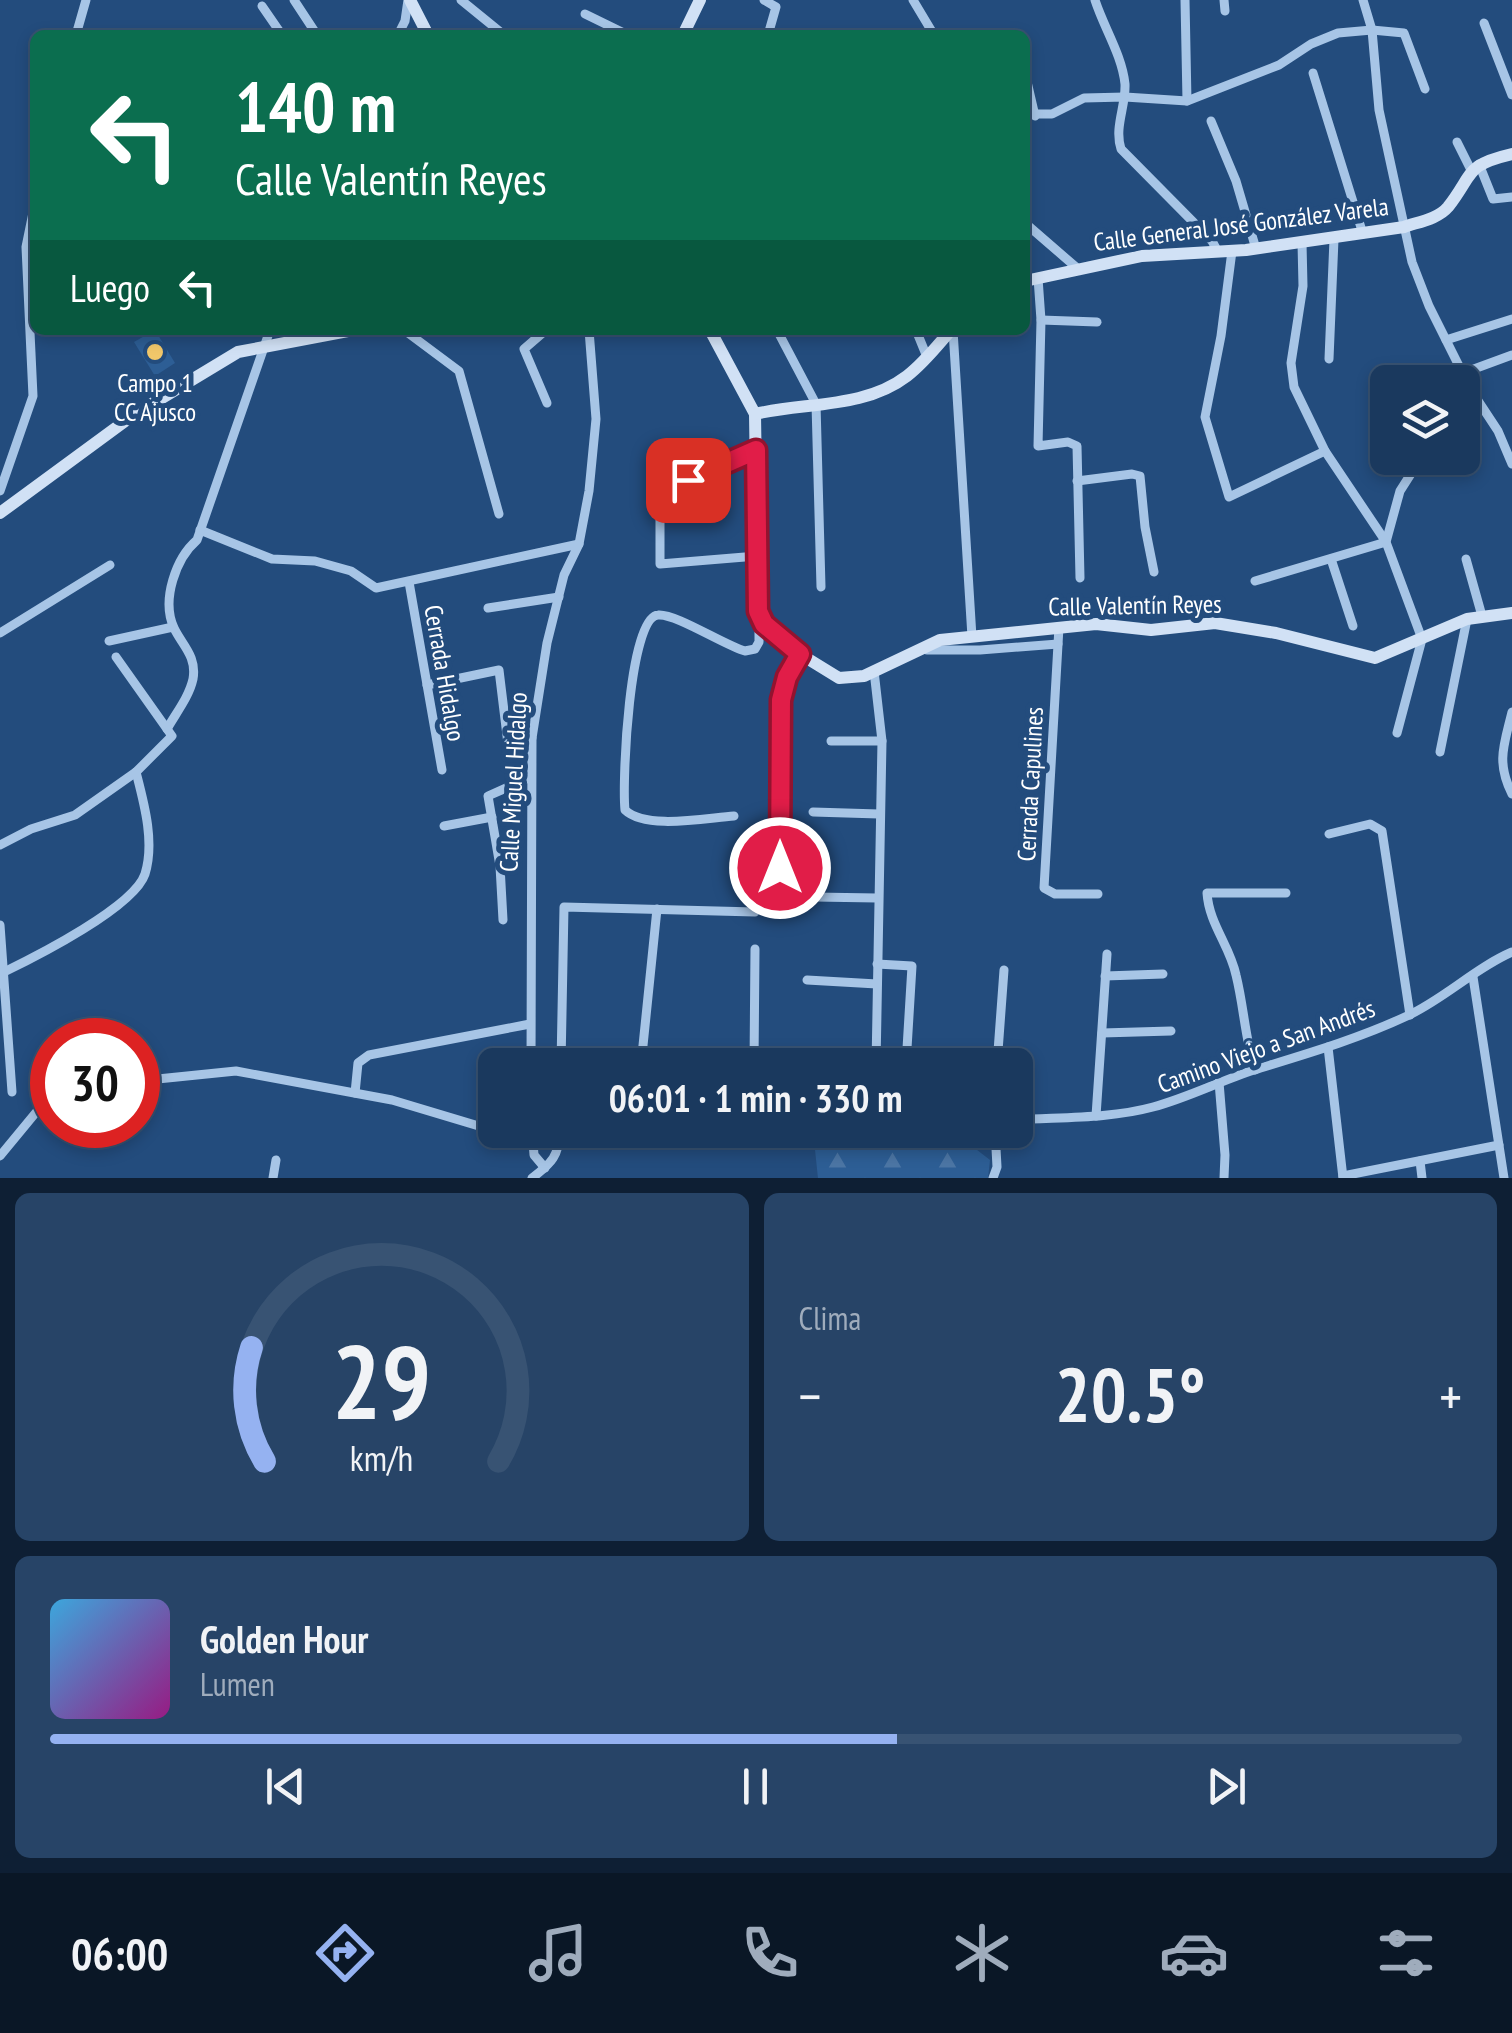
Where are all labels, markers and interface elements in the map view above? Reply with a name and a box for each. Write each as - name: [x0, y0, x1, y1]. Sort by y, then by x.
- text: 140 m: [235, 61, 396, 151]
- icon: left: [70, 70, 200, 200]
- text: Calle Valentín Reyes: [235, 149, 547, 207]
- street label: Calle General José González Varela: [1092, 190, 1390, 258]
- icon: left: [170, 260, 225, 315]
- text: Luego: [70, 263, 150, 312]
- marker: Campo 1 CC Ajusco: [144, 341, 166, 363]
- map controls: [1370, 365, 1480, 475]
- button: layers: [1370, 365, 1480, 475]
- place label: Campo 1 CC Ajusco: [114, 367, 196, 428]
- pin: [646, 438, 731, 523]
- icon: arrive: [661, 453, 716, 508]
- street label: Calle Valentín Reyes: [1048, 587, 1222, 623]
- street label: Cerrada Hidalgo: [417, 602, 473, 744]
- street label: Calle Miguel Hidalgo: [492, 691, 534, 873]
- street label: Cerrada Capulines: [1010, 706, 1050, 862]
- position arrow: [728, 816, 832, 920]
- street label: Camino Viejo a San Andrés: [1153, 992, 1379, 1100]
- speed limit sign: 30: [30, 1018, 160, 1148]
- text: 06:01 · 1 min · 330 m: [609, 1073, 902, 1122]
- text: Clima: [799, 1297, 861, 1339]
- text: 29: [332, 1313, 431, 1448]
- text: 20.5°: [1055, 1346, 1206, 1443]
- text: −: [799, 1360, 821, 1431]
- text: +: [1439, 1360, 1462, 1431]
- text: km/h: [350, 1435, 413, 1481]
- text: Golden Hour: [200, 1614, 369, 1663]
- text: Lumen: [200, 1663, 275, 1705]
- icon: previous: [258, 1759, 313, 1814]
- icon: pause: [728, 1759, 783, 1814]
- icon: next: [1199, 1759, 1254, 1814]
- icon: directions: [310, 1918, 380, 1988]
- icon: music: [523, 1918, 593, 1988]
- icon: phone: [735, 1918, 805, 1988]
- icon: climate: [947, 1918, 1017, 1988]
- icon: car: [1159, 1918, 1229, 1988]
- icon: filters: [1371, 1918, 1441, 1988]
- text: 06:00: [71, 1924, 168, 1982]

